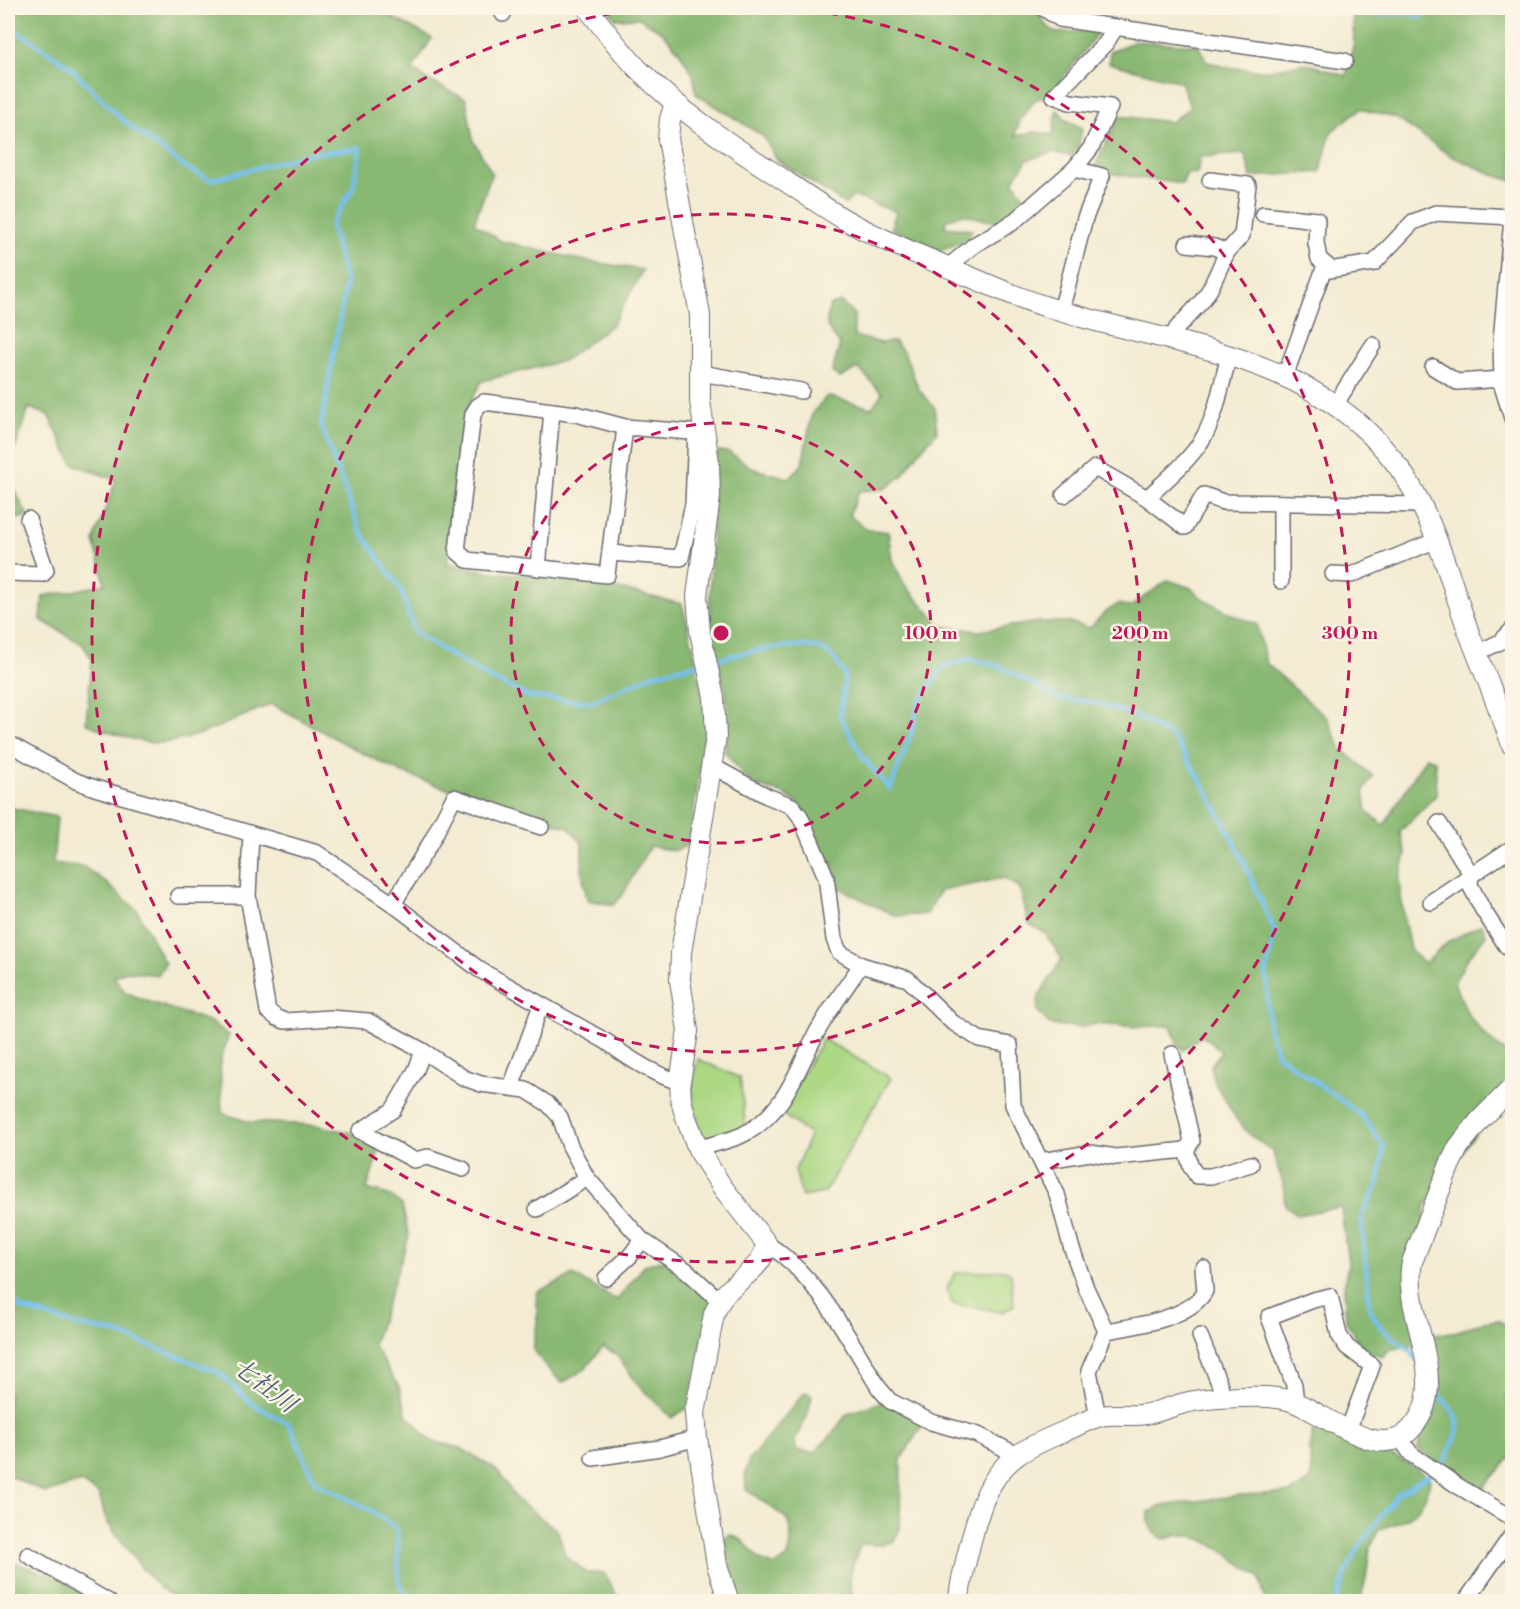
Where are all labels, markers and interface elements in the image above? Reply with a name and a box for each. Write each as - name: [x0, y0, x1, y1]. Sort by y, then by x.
- text: 100 m: [904, 622, 958, 645]
- text: 200 m: [1112, 622, 1169, 645]
- text: 300 m: [1322, 622, 1379, 645]
- centre of rings: [711, 623, 731, 643]
- water label: 七社川: [226, 1352, 304, 1421]

